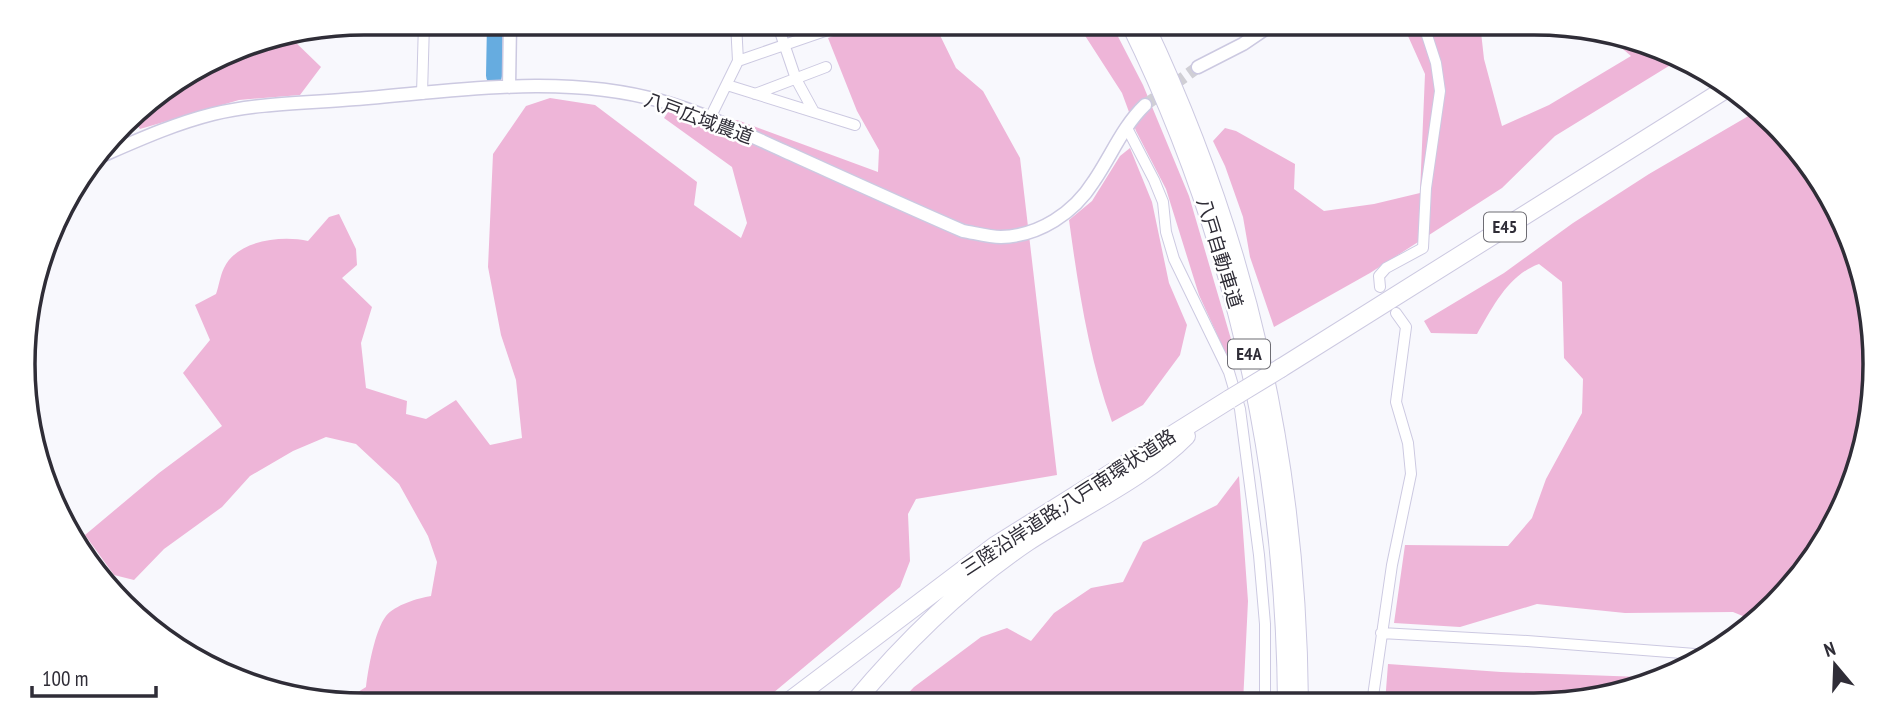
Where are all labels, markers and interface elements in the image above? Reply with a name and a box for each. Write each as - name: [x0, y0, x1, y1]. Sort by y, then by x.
- street label: 八戸広域農道: [641, 87, 757, 149]
- street label: 八戸自動車道: [1192, 195, 1248, 311]
- road number: E45: [1484, 212, 1526, 242]
- road number: E4A: [1228, 340, 1270, 368]
- street label: 三陸沿岸道路;八戸南環状道路: [956, 424, 1180, 580]
- north arrow: [1800, 630, 1870, 700]
- text: N: [1821, 636, 1838, 662]
- scale bar: [32, 654, 156, 698]
- text: 100 m: [42, 665, 88, 692]

